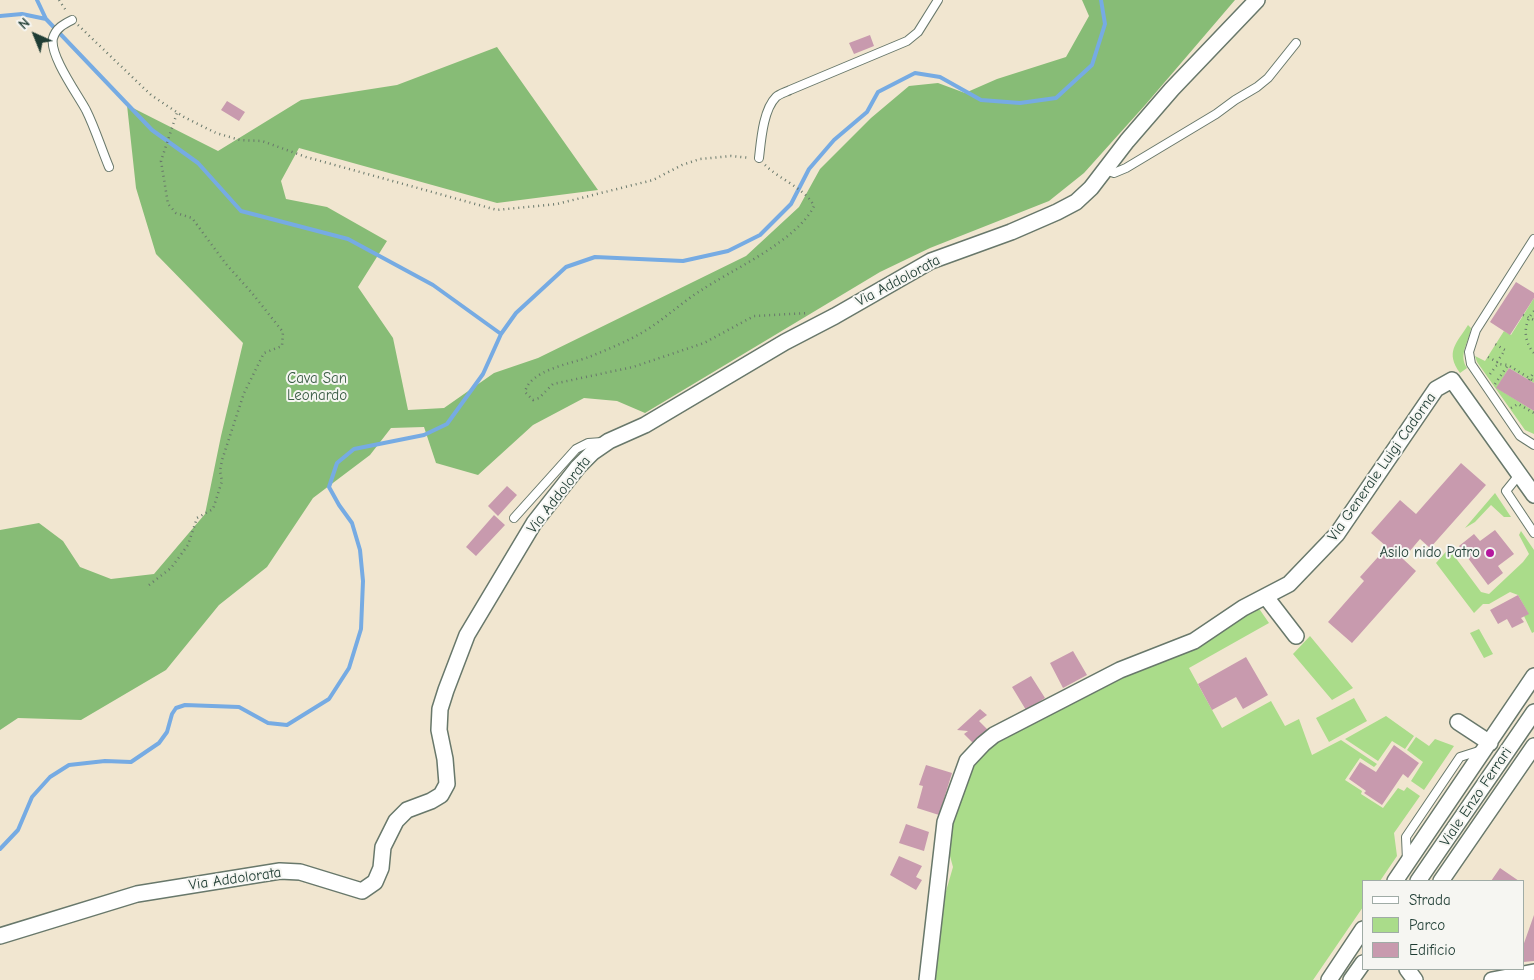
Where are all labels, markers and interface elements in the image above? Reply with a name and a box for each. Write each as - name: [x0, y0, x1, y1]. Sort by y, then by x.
- north arrow: [10, 10, 60, 60]
- text: N: [15, 15, 33, 33]
- street label: Via Addolorata: [853, 251, 943, 311]
- park label: Cava San Leonardo: [287, 370, 347, 405]
- street label: Via Generale Luigi Cadorna: [1324, 389, 1440, 545]
- street label: Via Addolorata: [523, 453, 595, 537]
- place label: Asilo nido Patro: [1379, 544, 1480, 562]
- marker: Asilo nido Patro: [1484, 547, 1496, 559]
- street label: Viale Enzo Ferrari: [1436, 744, 1516, 850]
- street label: Via Addolorata: [188, 864, 282, 894]
- legend: [1362, 880, 1524, 970]
- text: Strada: [1409, 891, 1451, 909]
- text: Parco: [1409, 916, 1445, 934]
- text: Edificio: [1409, 941, 1456, 959]

